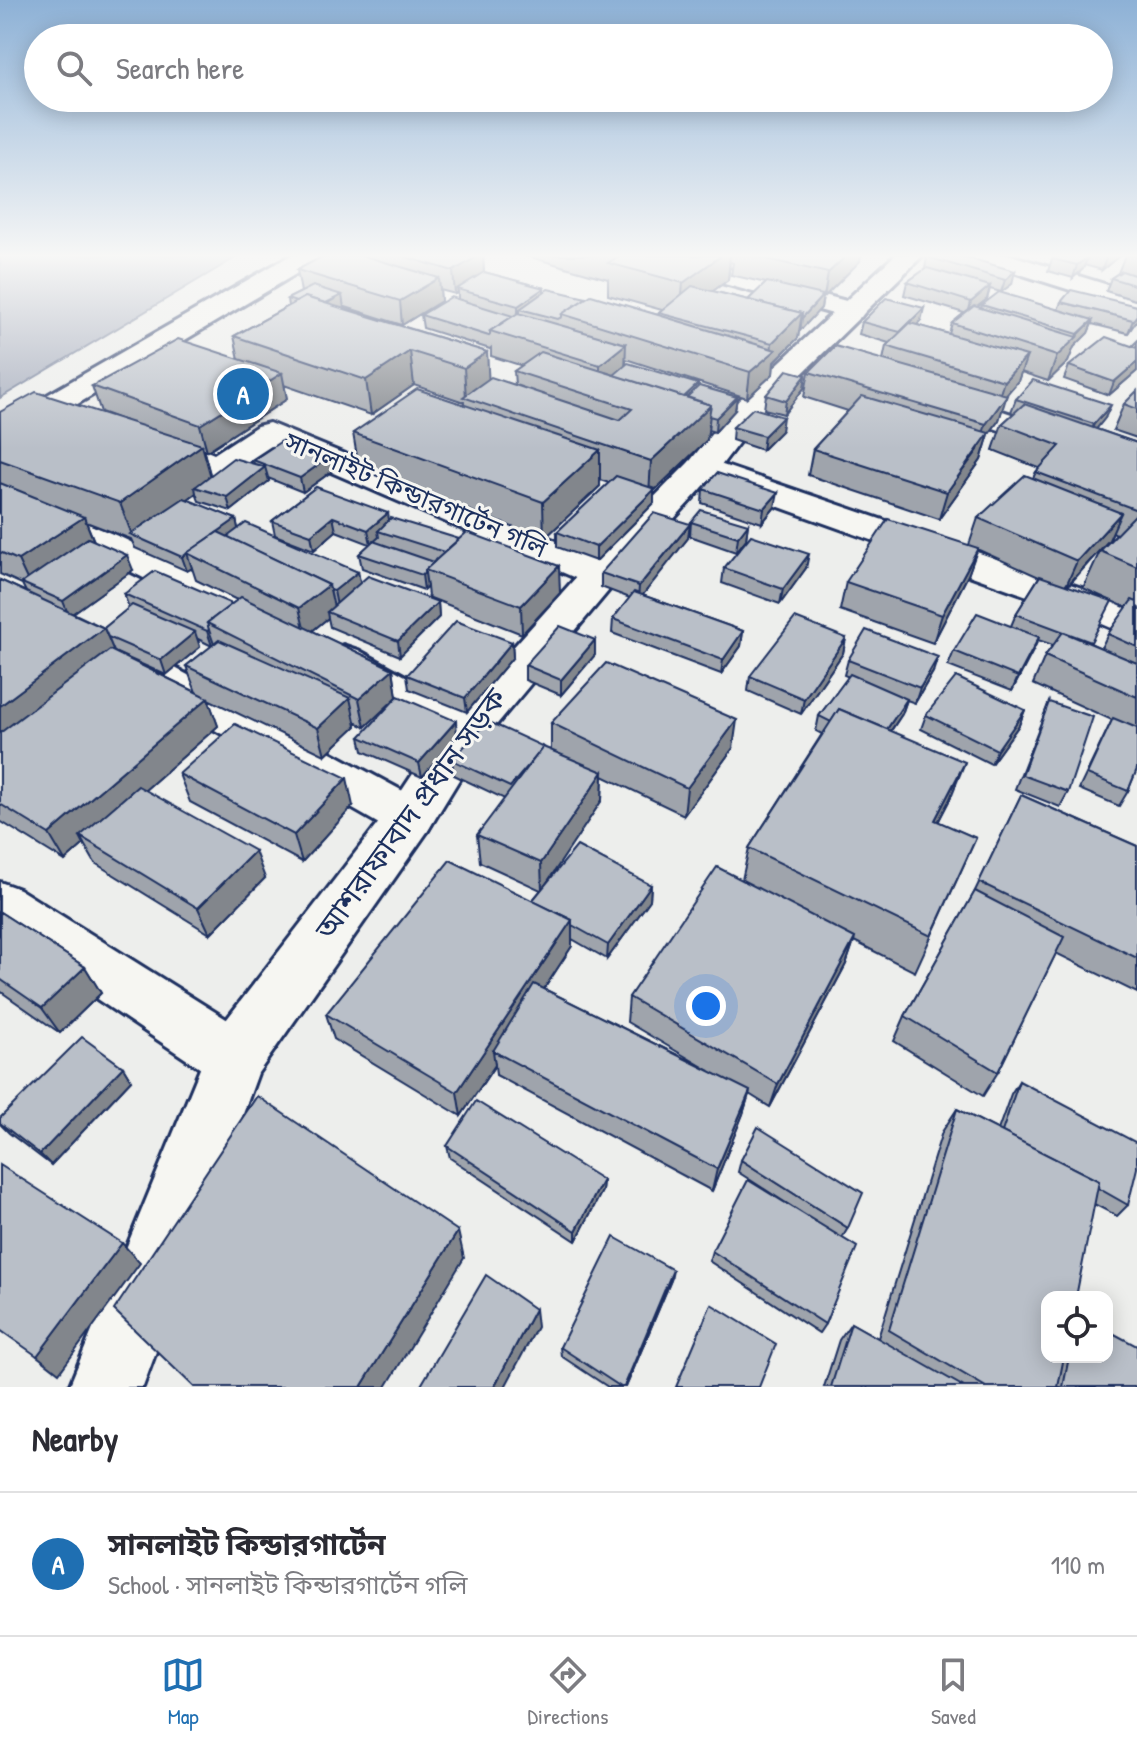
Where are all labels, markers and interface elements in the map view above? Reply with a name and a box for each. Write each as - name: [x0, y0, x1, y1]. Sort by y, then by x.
- search box: [24, 24, 1113, 112]
- icon: search: [52, 46, 96, 90]
- text: Search here: [116, 48, 244, 88]
- pin: A: [217, 364, 269, 424]
- street label: সানলাইট কিন্ডারগার্টেন গলি: [279, 423, 554, 566]
- street label: আশরাফাবাদ প্রধান সড়ক: [305, 679, 515, 948]
- your location: [686, 986, 726, 1026]
- map controls: [1041, 1291, 1113, 1363]
- button: locate: [1041, 1291, 1113, 1363]
- text: Nearby: [32, 1416, 118, 1462]
- text: সানলাইট কিন্ডারগার্টেন: [108, 1524, 386, 1564]
- text: A: [52, 1547, 64, 1582]
- text: 110 m: [1051, 1547, 1105, 1582]
- text: School · সানলাইট কিন্ডারগার্টেন গলি: [108, 1567, 468, 1602]
- tab: Map: [161, 1653, 205, 1731]
- tab: Directions: [528, 1653, 609, 1731]
- tab: Saved: [931, 1653, 976, 1731]

